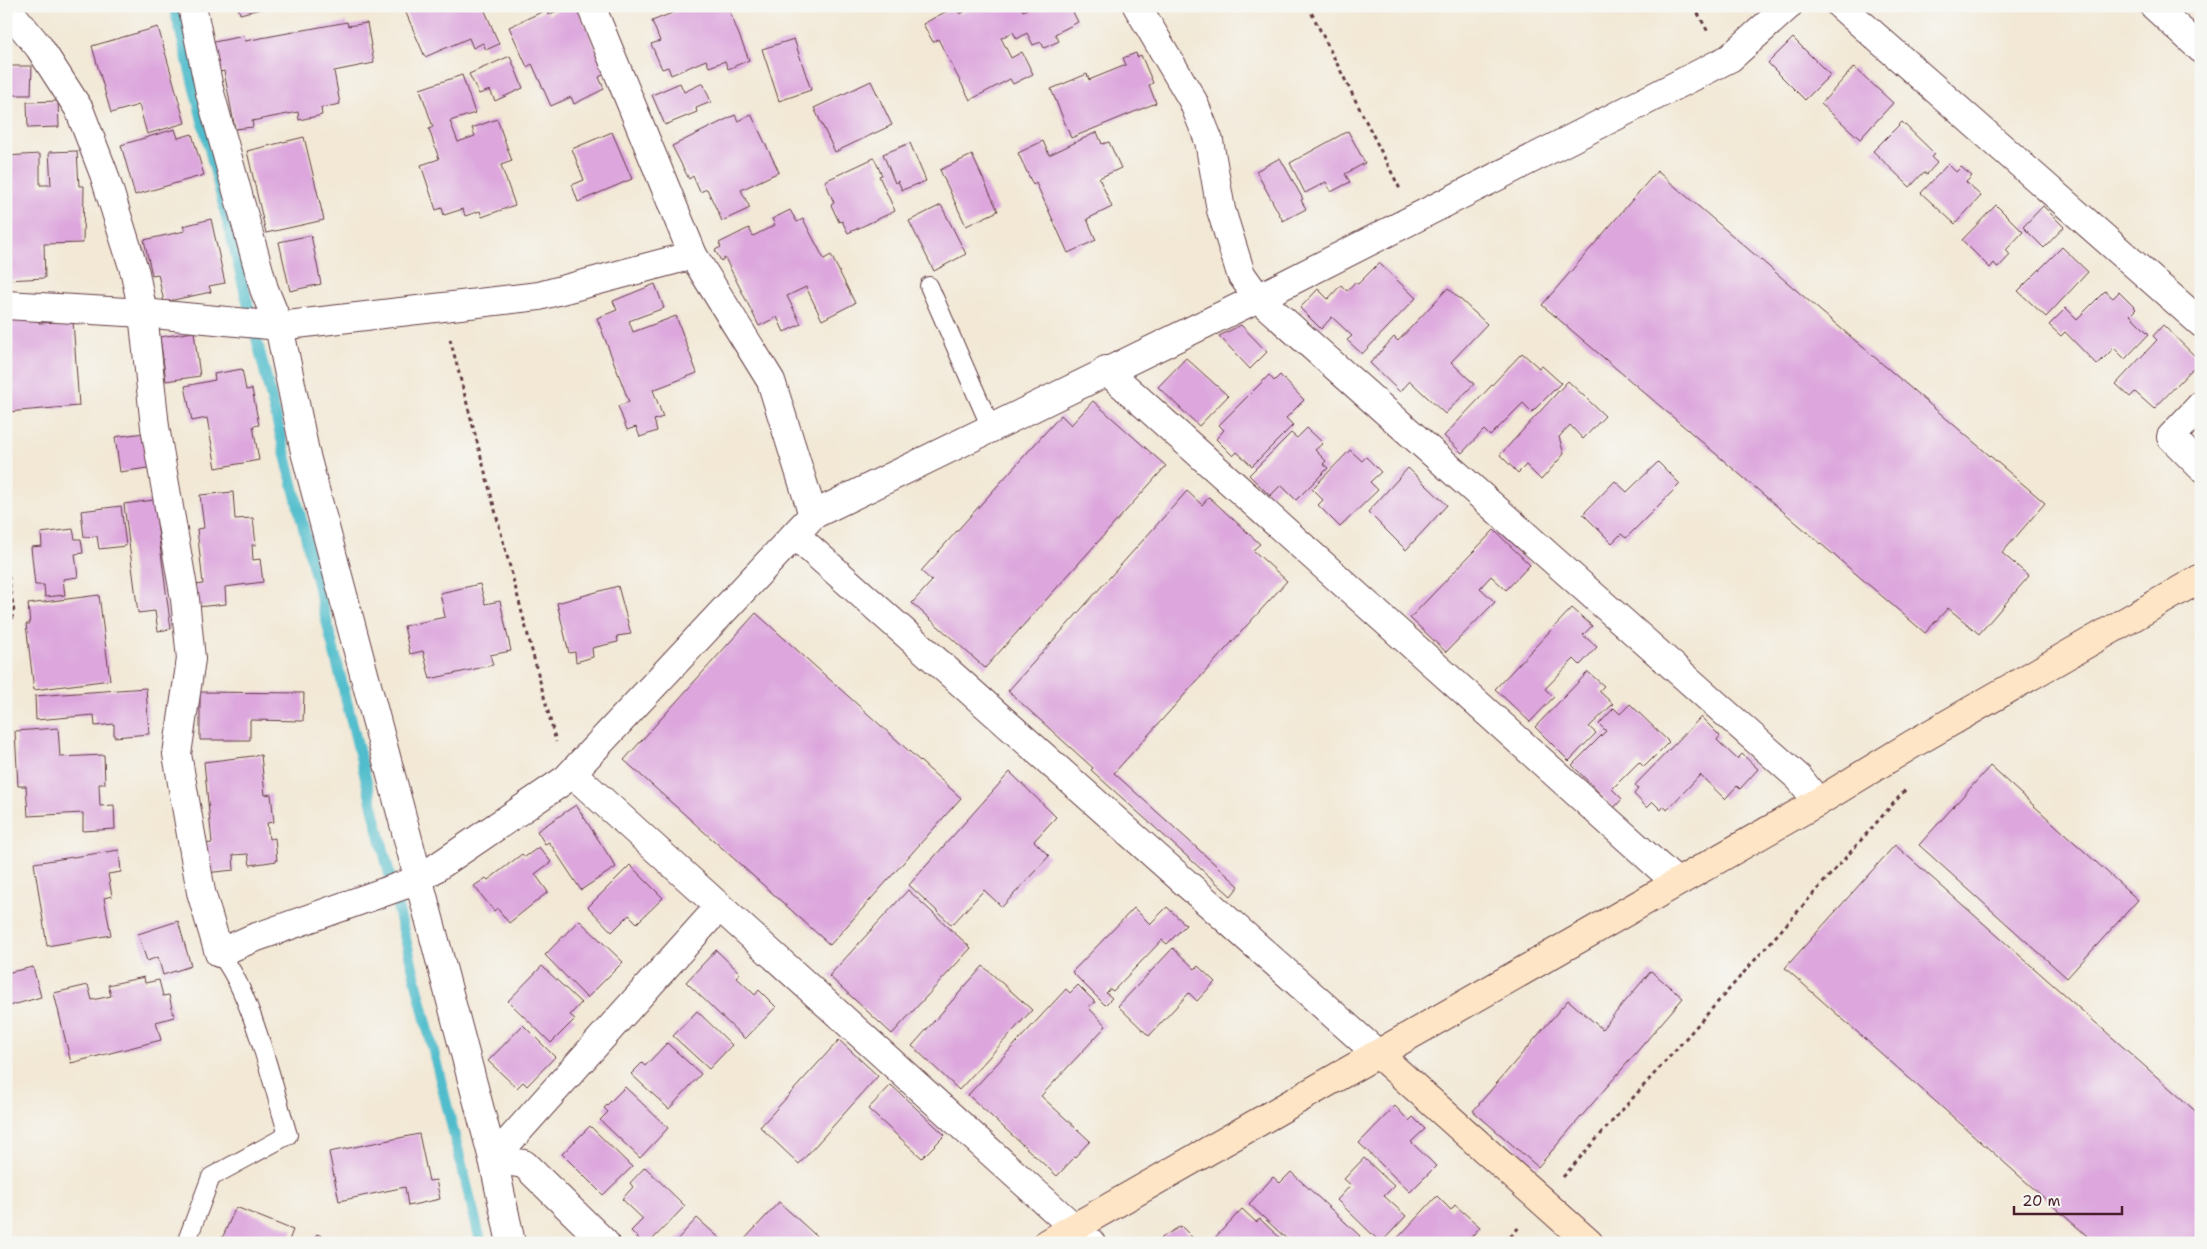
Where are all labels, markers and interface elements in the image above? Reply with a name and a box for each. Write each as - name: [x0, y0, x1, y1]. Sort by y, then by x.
- scale bar: [2014, 1184, 2122, 1216]
- text: 20 m: [2022, 1191, 2061, 1211]

